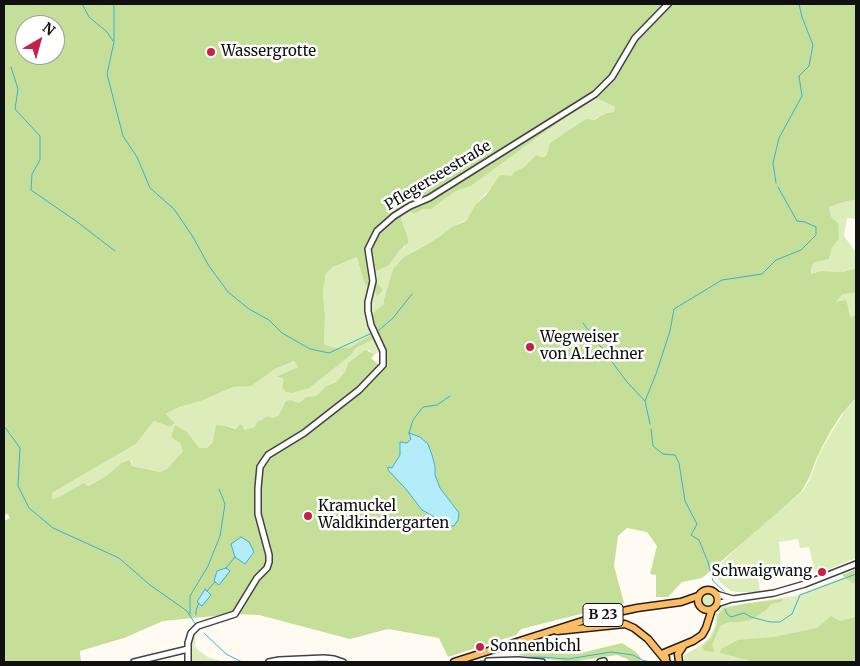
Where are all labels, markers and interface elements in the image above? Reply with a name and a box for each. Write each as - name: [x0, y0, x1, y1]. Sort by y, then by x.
- north arrow: [15, 15, 65, 65]
- text: N: [39, 18, 59, 39]
- place label: Wassergrotte: [221, 43, 316, 61]
- marker: Wassergrotte: [205, 46, 217, 58]
- street label: Pflegerseestraße: [382, 137, 494, 215]
- place label: Wegweiser von A.Lechner: [540, 329, 644, 364]
- marker: Wegweiser von A.Lechner: [524, 341, 536, 353]
- place label: Kramuckel Waldkindergarten: [318, 498, 449, 533]
- marker: Kramuckel Waldkindergarten: [302, 510, 314, 522]
- place label: Schwaigwang: [712, 563, 812, 581]
- marker: Schwaigwang: [816, 566, 828, 578]
- road number: B 23: [583, 604, 623, 626]
- place label: Sonnenbichl: [490, 638, 581, 656]
- marker: Sonnenbichl: [474, 641, 486, 653]

